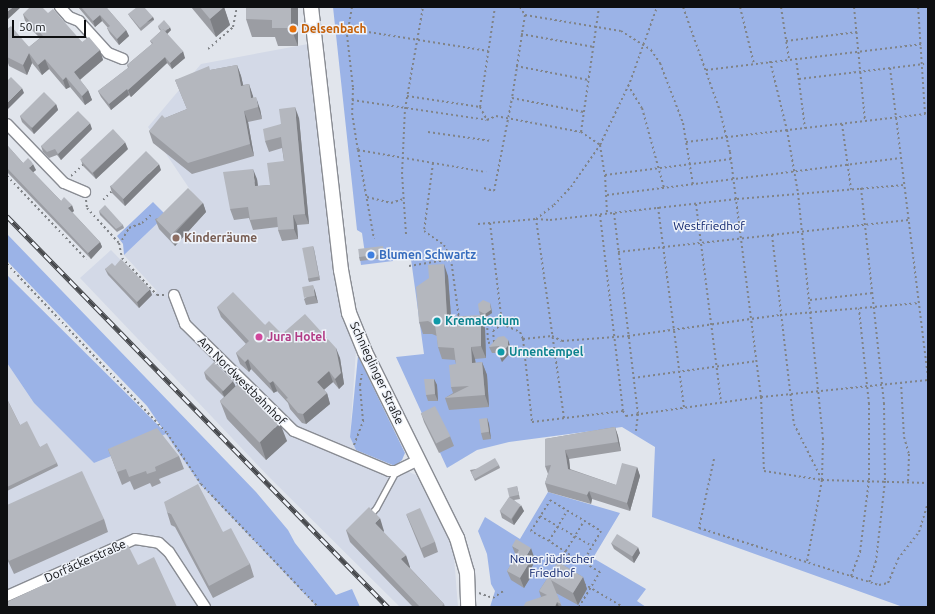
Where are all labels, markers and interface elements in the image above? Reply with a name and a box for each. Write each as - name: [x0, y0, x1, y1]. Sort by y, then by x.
- scale bar: [14, 12, 88, 38]
- text: 50 m: [19, 20, 46, 33]
- place label: Delsenbach: [301, 22, 367, 36]
- marker: Delsenbach: [288, 24, 298, 34]
- park label: Westfriedhof: [673, 219, 745, 233]
- place label: Kinderräume: [184, 231, 257, 245]
- marker: Kinderräume: [171, 233, 181, 243]
- place label: Blumen Schwartz: [379, 248, 476, 262]
- marker: Blumen Schwartz: [366, 250, 376, 260]
- place label: Krematorium: [445, 314, 519, 328]
- marker: Krematorium: [432, 316, 442, 326]
- street label: Schnieglinger Straße: [347, 320, 407, 426]
- place label: Jura Hotel: [267, 330, 326, 344]
- marker: Jura Hotel: [254, 332, 264, 342]
- street label: Am Nordwestbahnhof: [195, 334, 289, 428]
- place label: Urnentempel: [509, 345, 583, 359]
- marker: Urnentempel: [496, 347, 506, 357]
- street label: Dorfäckerstraße: [42, 537, 128, 585]
- park label: Neuer jüdischer Friedhof: [510, 552, 594, 580]

